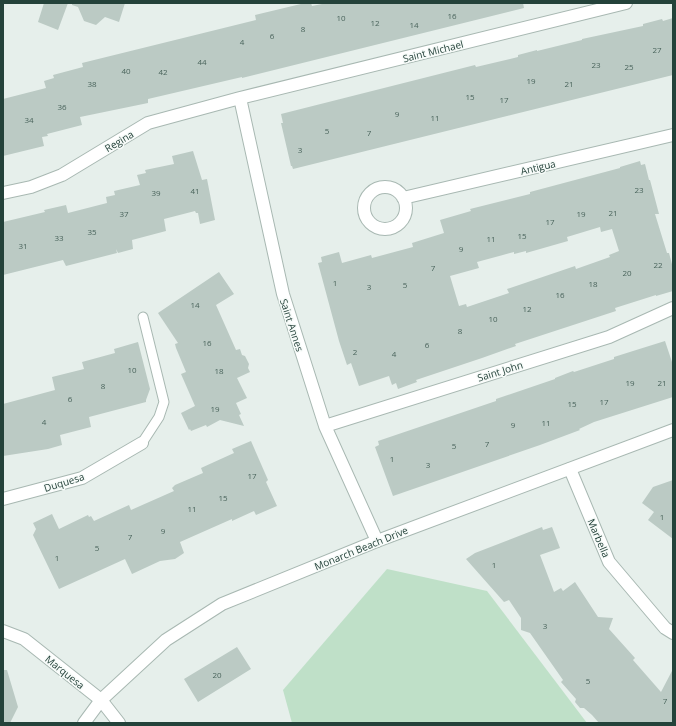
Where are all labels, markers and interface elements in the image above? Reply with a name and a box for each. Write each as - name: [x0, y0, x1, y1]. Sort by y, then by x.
- house number: 16: [447, 10, 457, 21]
- house number: 10: [336, 12, 346, 23]
- house number: 12: [370, 17, 380, 28]
- house number: 14: [409, 19, 419, 30]
- house number: 8: [301, 23, 306, 34]
- house number: 6: [270, 30, 275, 41]
- house number: 4: [240, 36, 245, 47]
- street label: Saint Michael: [401, 37, 465, 65]
- house number: 27: [652, 44, 662, 55]
- house number: 44: [197, 56, 207, 67]
- house number: 23: [591, 59, 601, 70]
- house number: 25: [624, 61, 634, 72]
- house number: 40: [121, 65, 131, 76]
- house number: 42: [158, 66, 168, 77]
- house number: 19: [526, 75, 536, 86]
- house number: 38: [87, 78, 97, 89]
- house number: 21: [564, 78, 574, 89]
- house number: 15: [465, 91, 475, 102]
- house number: 17: [499, 94, 509, 105]
- house number: 36: [57, 101, 67, 112]
- house number: 9: [395, 108, 400, 119]
- house number: 11: [430, 112, 440, 123]
- house number: 34: [24, 114, 34, 125]
- house number: 5: [325, 125, 330, 136]
- street label: Regina: [102, 127, 136, 155]
- house number: 7: [367, 127, 372, 138]
- house number: 3: [298, 144, 303, 155]
- street label: Antigua: [519, 156, 557, 178]
- house number: 23: [634, 184, 644, 195]
- house number: 41: [190, 185, 200, 196]
- house number: 39: [151, 187, 161, 198]
- house number: 21: [608, 207, 618, 218]
- house number: 37: [119, 208, 129, 219]
- house number: 19: [576, 208, 586, 219]
- house number: 17: [545, 216, 555, 227]
- house number: 35: [87, 226, 97, 237]
- house number: 15: [517, 230, 527, 241]
- house number: 33: [54, 232, 64, 243]
- house number: 11: [486, 233, 496, 244]
- house number: 31: [18, 240, 28, 251]
- house number: 9: [459, 243, 464, 254]
- house number: 22: [653, 259, 663, 270]
- house number: 7: [431, 262, 436, 273]
- house number: 20: [622, 267, 632, 278]
- house number: 1: [333, 277, 337, 288]
- house number: 18: [588, 278, 598, 289]
- house number: 5: [403, 279, 408, 290]
- house number: 3: [367, 281, 372, 292]
- house number: 16: [555, 289, 565, 300]
- street label: Saint Annes: [277, 297, 307, 353]
- house number: 14: [190, 299, 200, 310]
- house number: 12: [522, 303, 532, 314]
- house number: 10: [488, 313, 498, 324]
- house number: 8: [458, 325, 463, 336]
- house number: 16: [202, 337, 212, 348]
- house number: 6: [425, 339, 430, 350]
- house number: 2: [353, 346, 358, 357]
- house number: 4: [392, 348, 397, 359]
- street label: Saint John: [476, 357, 524, 385]
- house number: 10: [127, 364, 137, 375]
- house number: 18: [214, 365, 224, 376]
- house number: 19: [625, 377, 635, 388]
- house number: 21: [657, 377, 667, 388]
- house number: 8: [101, 380, 106, 391]
- house number: 6: [68, 393, 73, 404]
- house number: 17: [599, 396, 609, 407]
- house number: 15: [567, 398, 577, 409]
- house number: 19: [210, 403, 220, 414]
- house number: 4: [42, 416, 47, 427]
- house number: 11: [541, 417, 551, 428]
- house number: 9: [511, 419, 516, 430]
- house number: 7: [485, 438, 490, 449]
- house number: 5: [452, 440, 457, 451]
- house number: 1: [390, 453, 394, 464]
- house number: 3: [426, 459, 431, 470]
- street label: Duquesa: [42, 469, 86, 495]
- house number: 17: [247, 470, 257, 481]
- house number: 15: [218, 492, 228, 503]
- house number: 11: [187, 503, 197, 514]
- house number: 1: [660, 511, 664, 522]
- street label: Marbella: [585, 516, 613, 560]
- street label: Monarch Beach Drive: [312, 523, 410, 573]
- house number: 9: [161, 525, 166, 536]
- house number: 7: [128, 531, 133, 542]
- house number: 5: [95, 542, 100, 553]
- house number: 1: [55, 552, 59, 563]
- house number: 1: [492, 559, 496, 570]
- house number: 3: [543, 620, 548, 631]
- street label: Marquesa: [42, 652, 88, 692]
- house number: 20: [212, 669, 222, 680]
- house number: 5: [586, 675, 591, 686]
- house number: 7: [663, 695, 668, 706]

